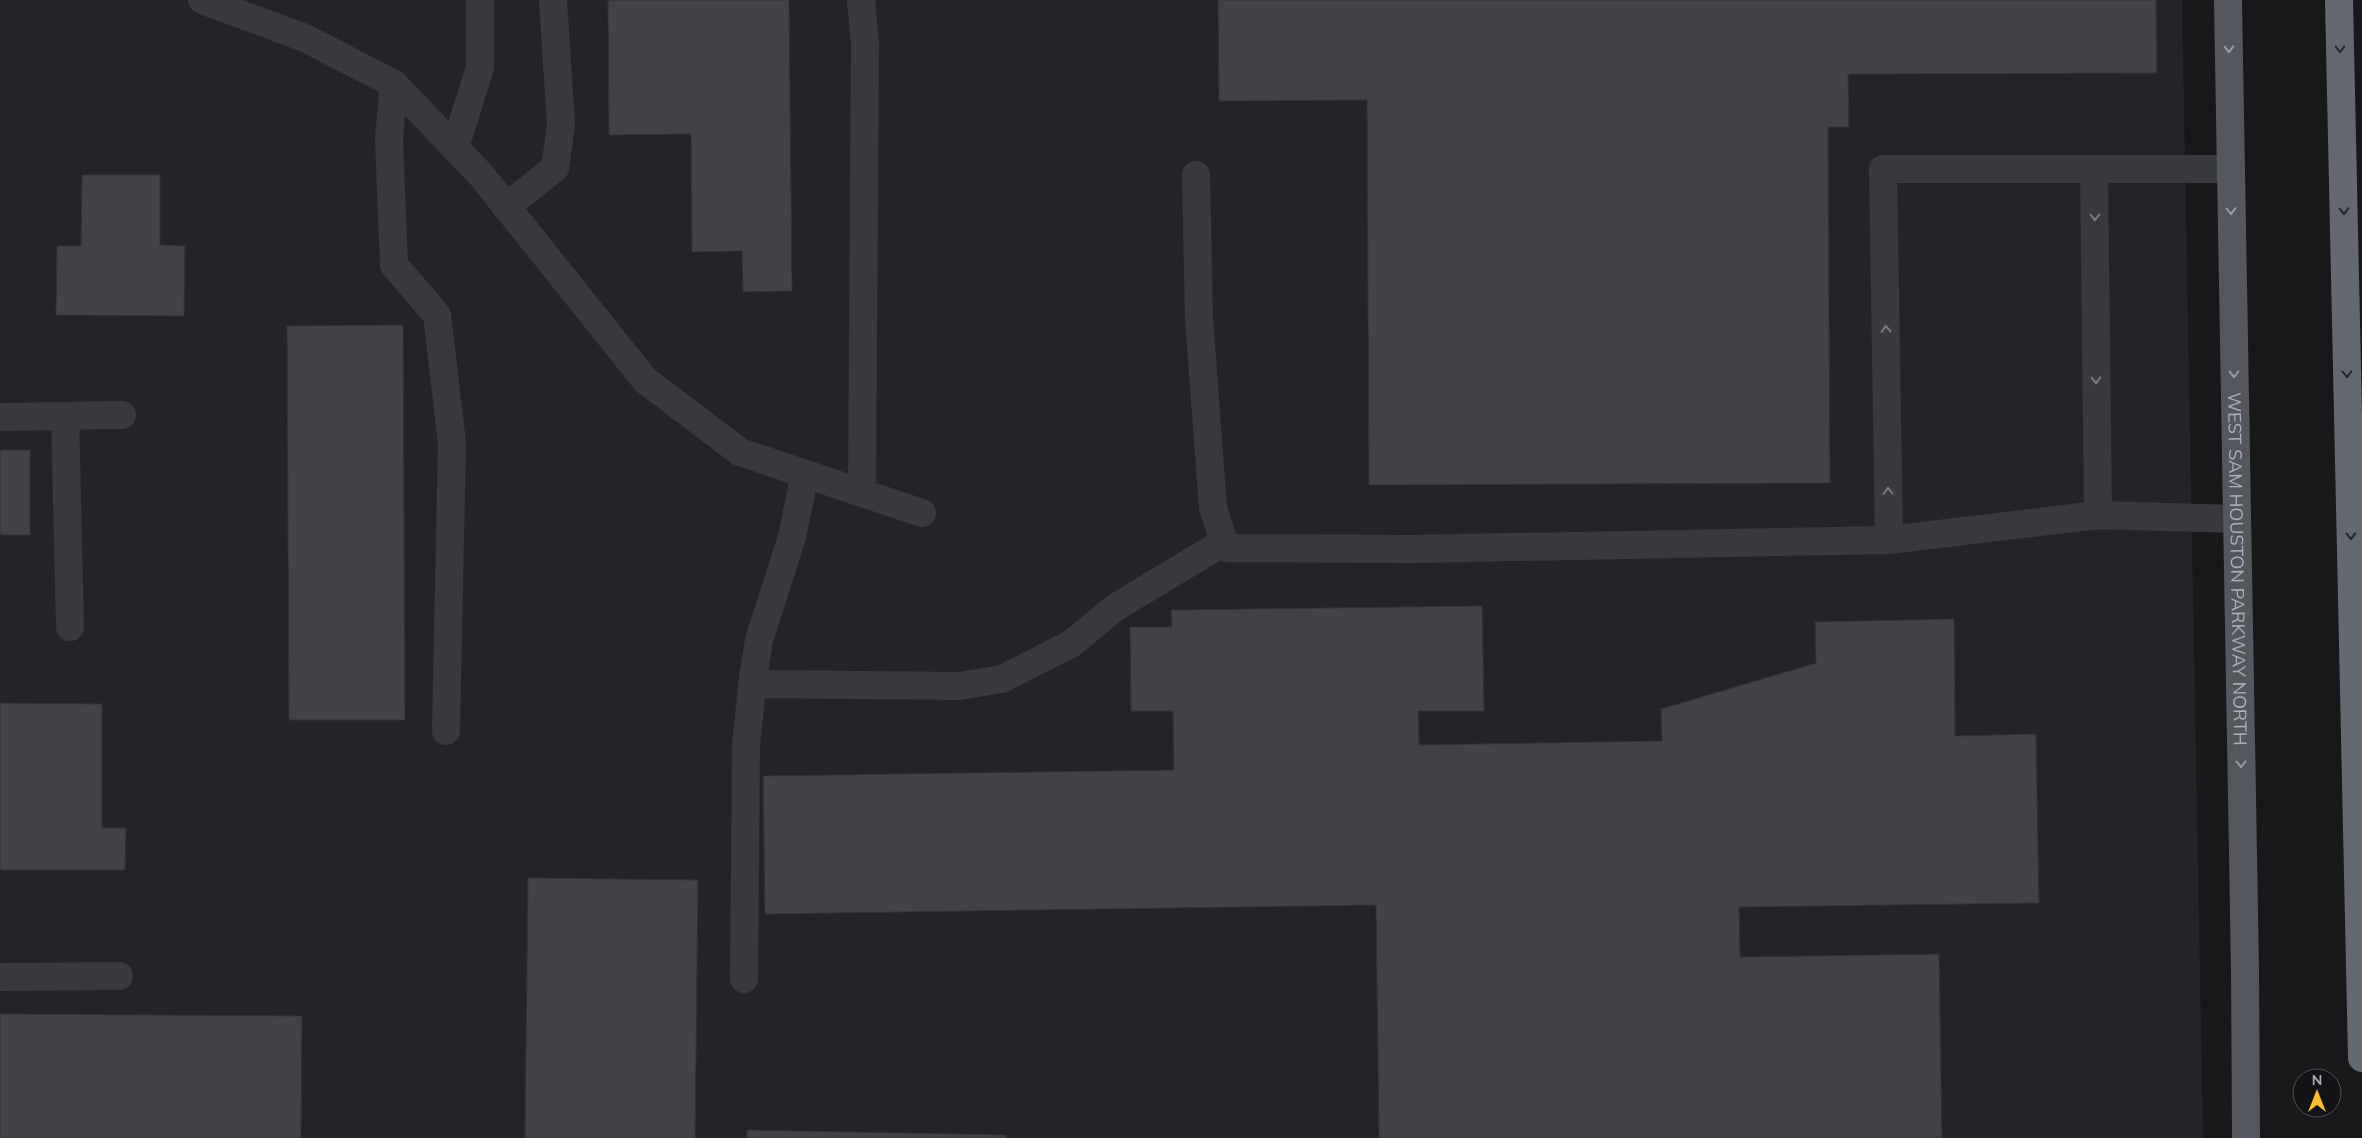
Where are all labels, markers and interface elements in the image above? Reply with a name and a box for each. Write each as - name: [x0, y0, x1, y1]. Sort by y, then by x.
- one-way arrow: [2224, 45, 2234, 53]
- one-way arrow: [2335, 45, 2346, 53]
- one-way arrow: [2226, 208, 2236, 215]
- one-way arrow: [2339, 208, 2349, 215]
- one-way arrow: [2089, 214, 2100, 222]
- one-way arrow: [1880, 324, 1891, 332]
- one-way arrow: [2228, 370, 2239, 378]
- one-way arrow: [2342, 370, 2353, 378]
- one-way arrow: [2091, 376, 2101, 384]
- street label: WEST SAM HOUSTON PARKWAY NORTH: [2223, 392, 2253, 746]
- one-way arrow: [1883, 487, 1894, 495]
- one-way arrow: [2346, 532, 2356, 540]
- one-way arrow: [2236, 760, 2246, 768]
- north arrow: [2292, 1068, 2342, 1118]
- text: N: [2312, 1071, 2322, 1089]

